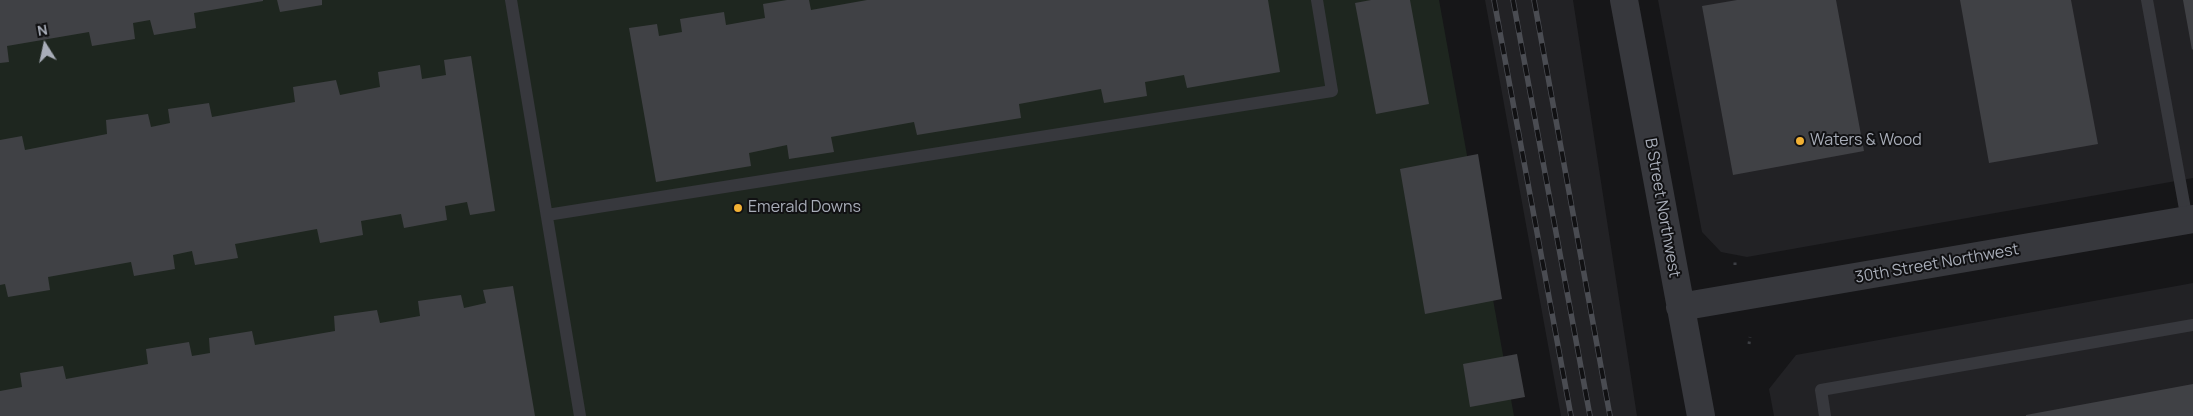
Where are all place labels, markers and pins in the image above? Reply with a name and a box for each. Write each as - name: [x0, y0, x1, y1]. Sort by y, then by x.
- place label: Waters & Wood: [1810, 131, 1922, 151]
- marker: Waters & Wood: [1794, 135, 1806, 147]
- place label: Emerald Downs: [748, 198, 861, 218]
- marker: Emerald Downs: [732, 202, 744, 214]

